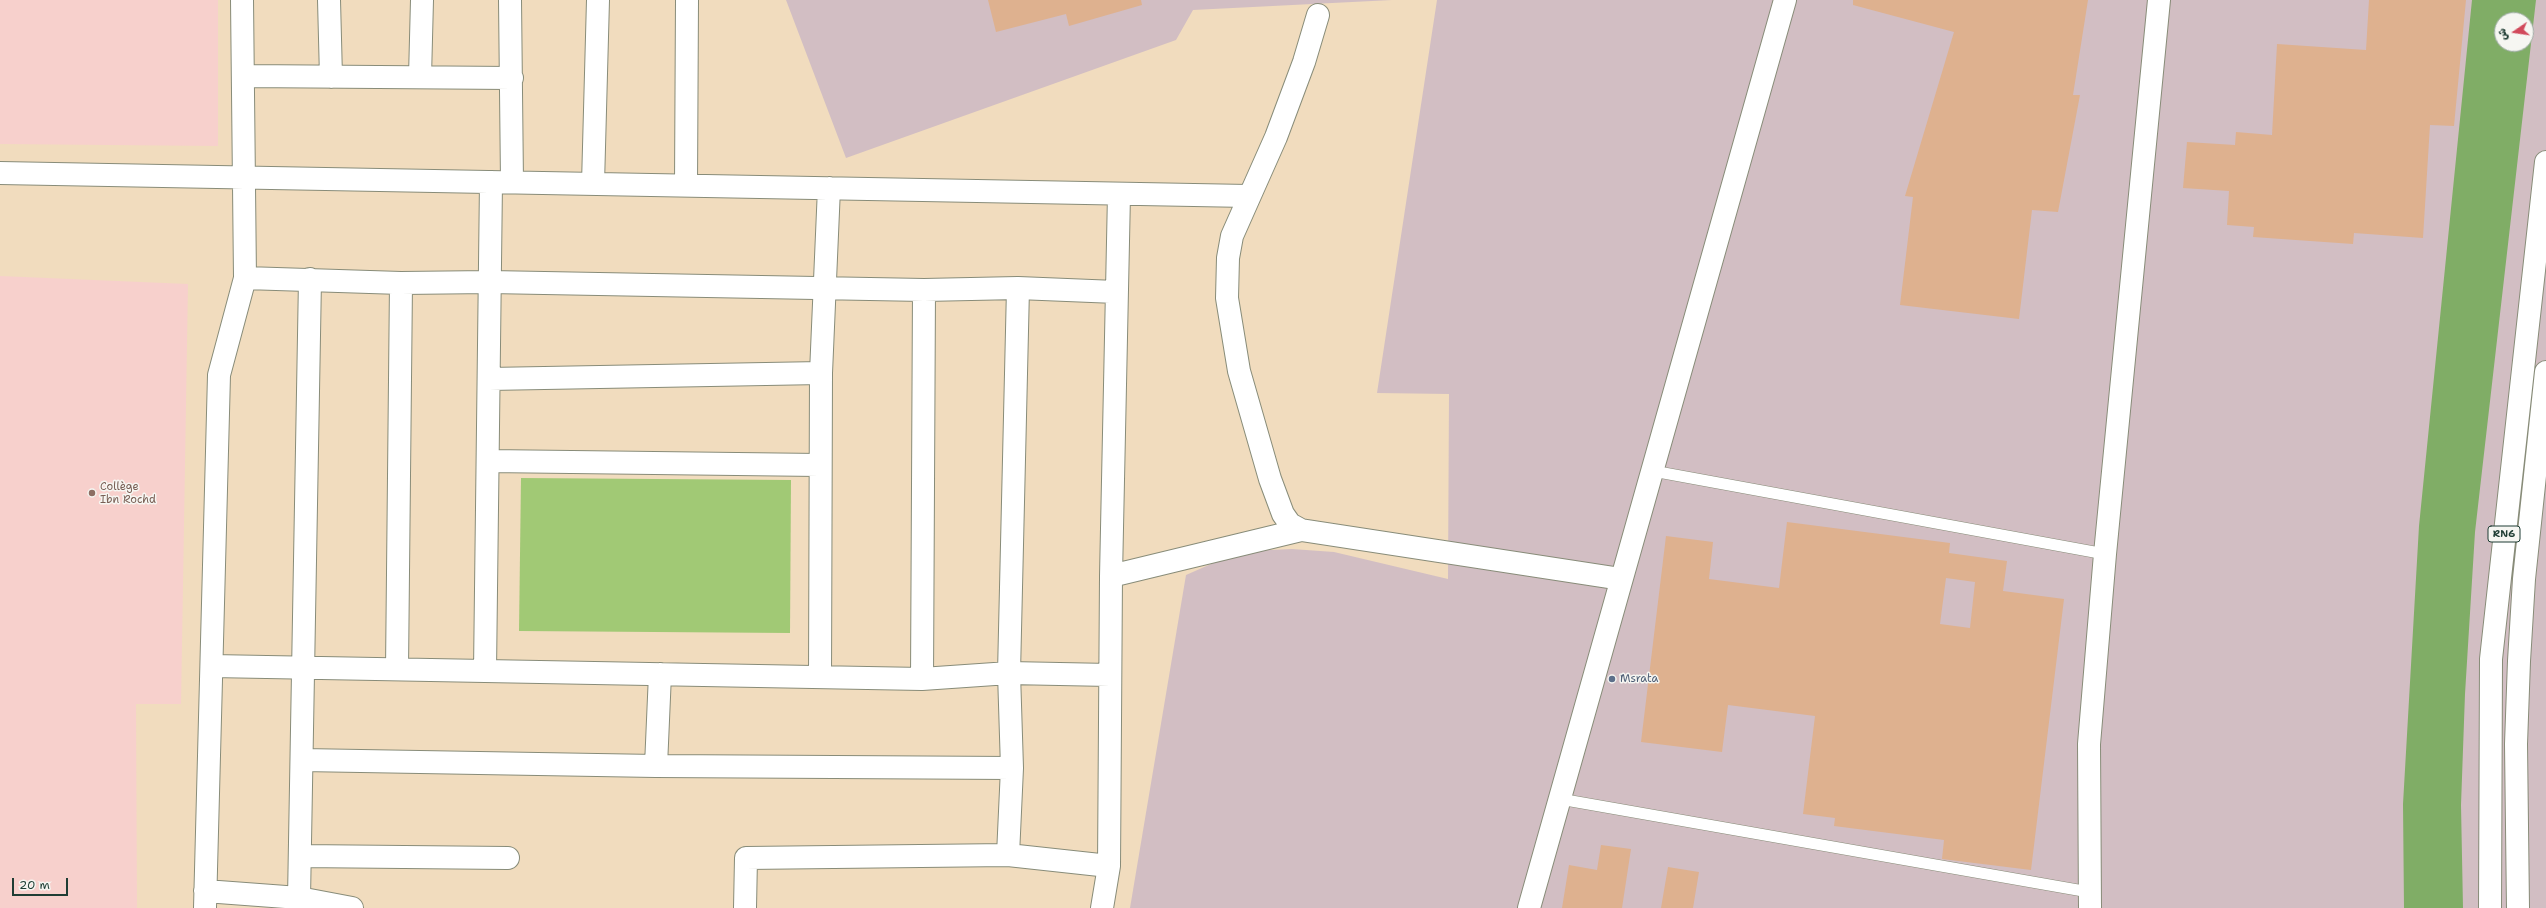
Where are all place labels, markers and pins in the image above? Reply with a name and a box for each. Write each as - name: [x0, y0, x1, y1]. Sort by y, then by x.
- place label: Collège Ibn Rochd: [100, 480, 156, 506]
- marker: Collège Ibn Rochd: [87, 488, 97, 498]
- place label: Msrata: [1620, 672, 1658, 686]
- marker: Msrata: [1607, 674, 1617, 684]

